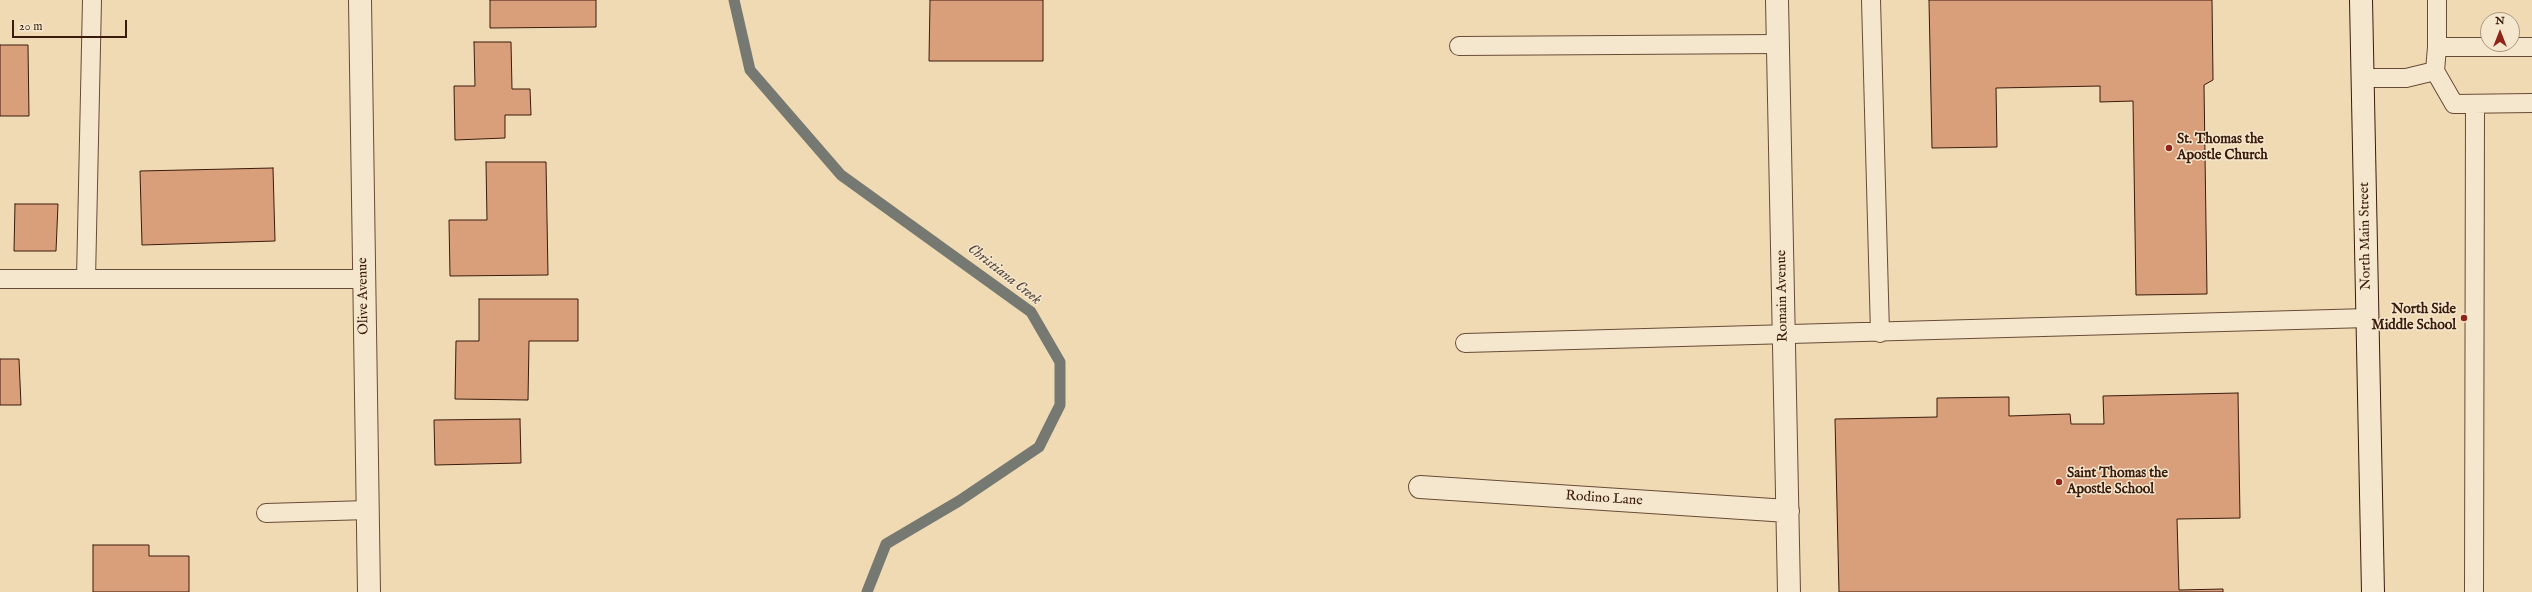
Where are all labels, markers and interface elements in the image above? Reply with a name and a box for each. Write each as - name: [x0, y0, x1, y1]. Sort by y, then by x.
- scale bar: [14, 12, 129, 38]
- north arrow: [2480, 12, 2520, 52]
- text: N: [2495, 14, 2505, 28]
- text: 20 m: [19, 19, 42, 34]
- place label: St. Thomas the Apostle Church: [2177, 132, 2268, 164]
- marker: St. Thomas the Apostle Church: [2164, 143, 2174, 153]
- street label: North Main Street: [2357, 182, 2375, 290]
- water label: Christiana Creek: [964, 241, 1044, 309]
- street label: Romain Avenue: [1774, 250, 1792, 342]
- street label: Olive Avenue: [355, 257, 373, 335]
- place label: North Side Middle School: [2372, 302, 2456, 334]
- marker: North Side Middle School: [2459, 313, 2469, 323]
- place label: Saint Thomas the Apostle School: [2067, 466, 2168, 498]
- marker: Saint Thomas the Apostle School: [2054, 477, 2064, 487]
- street label: Rodino Lane: [1565, 488, 1643, 510]

